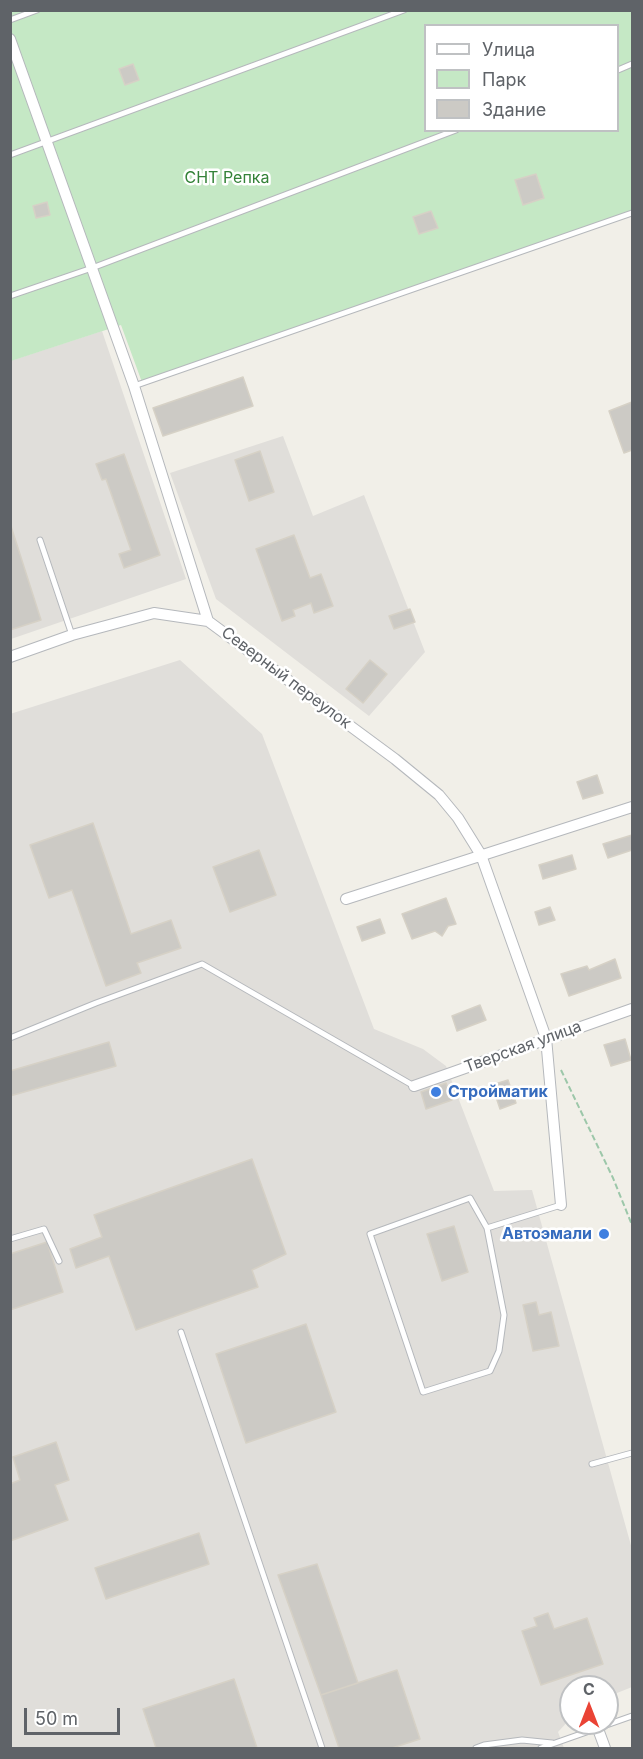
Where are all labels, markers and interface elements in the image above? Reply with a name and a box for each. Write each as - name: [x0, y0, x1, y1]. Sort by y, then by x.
- legend: [424, 24, 619, 132]
- text: Улица: [482, 39, 535, 60]
- text: Парк: [482, 69, 526, 90]
- text: Здание: [482, 99, 546, 120]
- park label: СНТ Репка: [185, 168, 269, 188]
- street label: Северный переулок: [217, 623, 355, 733]
- street label: Тверская улица: [462, 1017, 584, 1077]
- place label: Стройматик: [448, 1082, 548, 1102]
- marker: Стройматик: [429, 1085, 443, 1099]
- place label: Автоэмали: [502, 1224, 592, 1244]
- marker: Автоэмали: [597, 1227, 611, 1241]
- north arrow: [559, 1675, 619, 1735]
- text: С: [583, 1679, 595, 1699]
- scale bar: [27, 1696, 123, 1734]
- text: 50 m: [35, 1708, 78, 1729]

